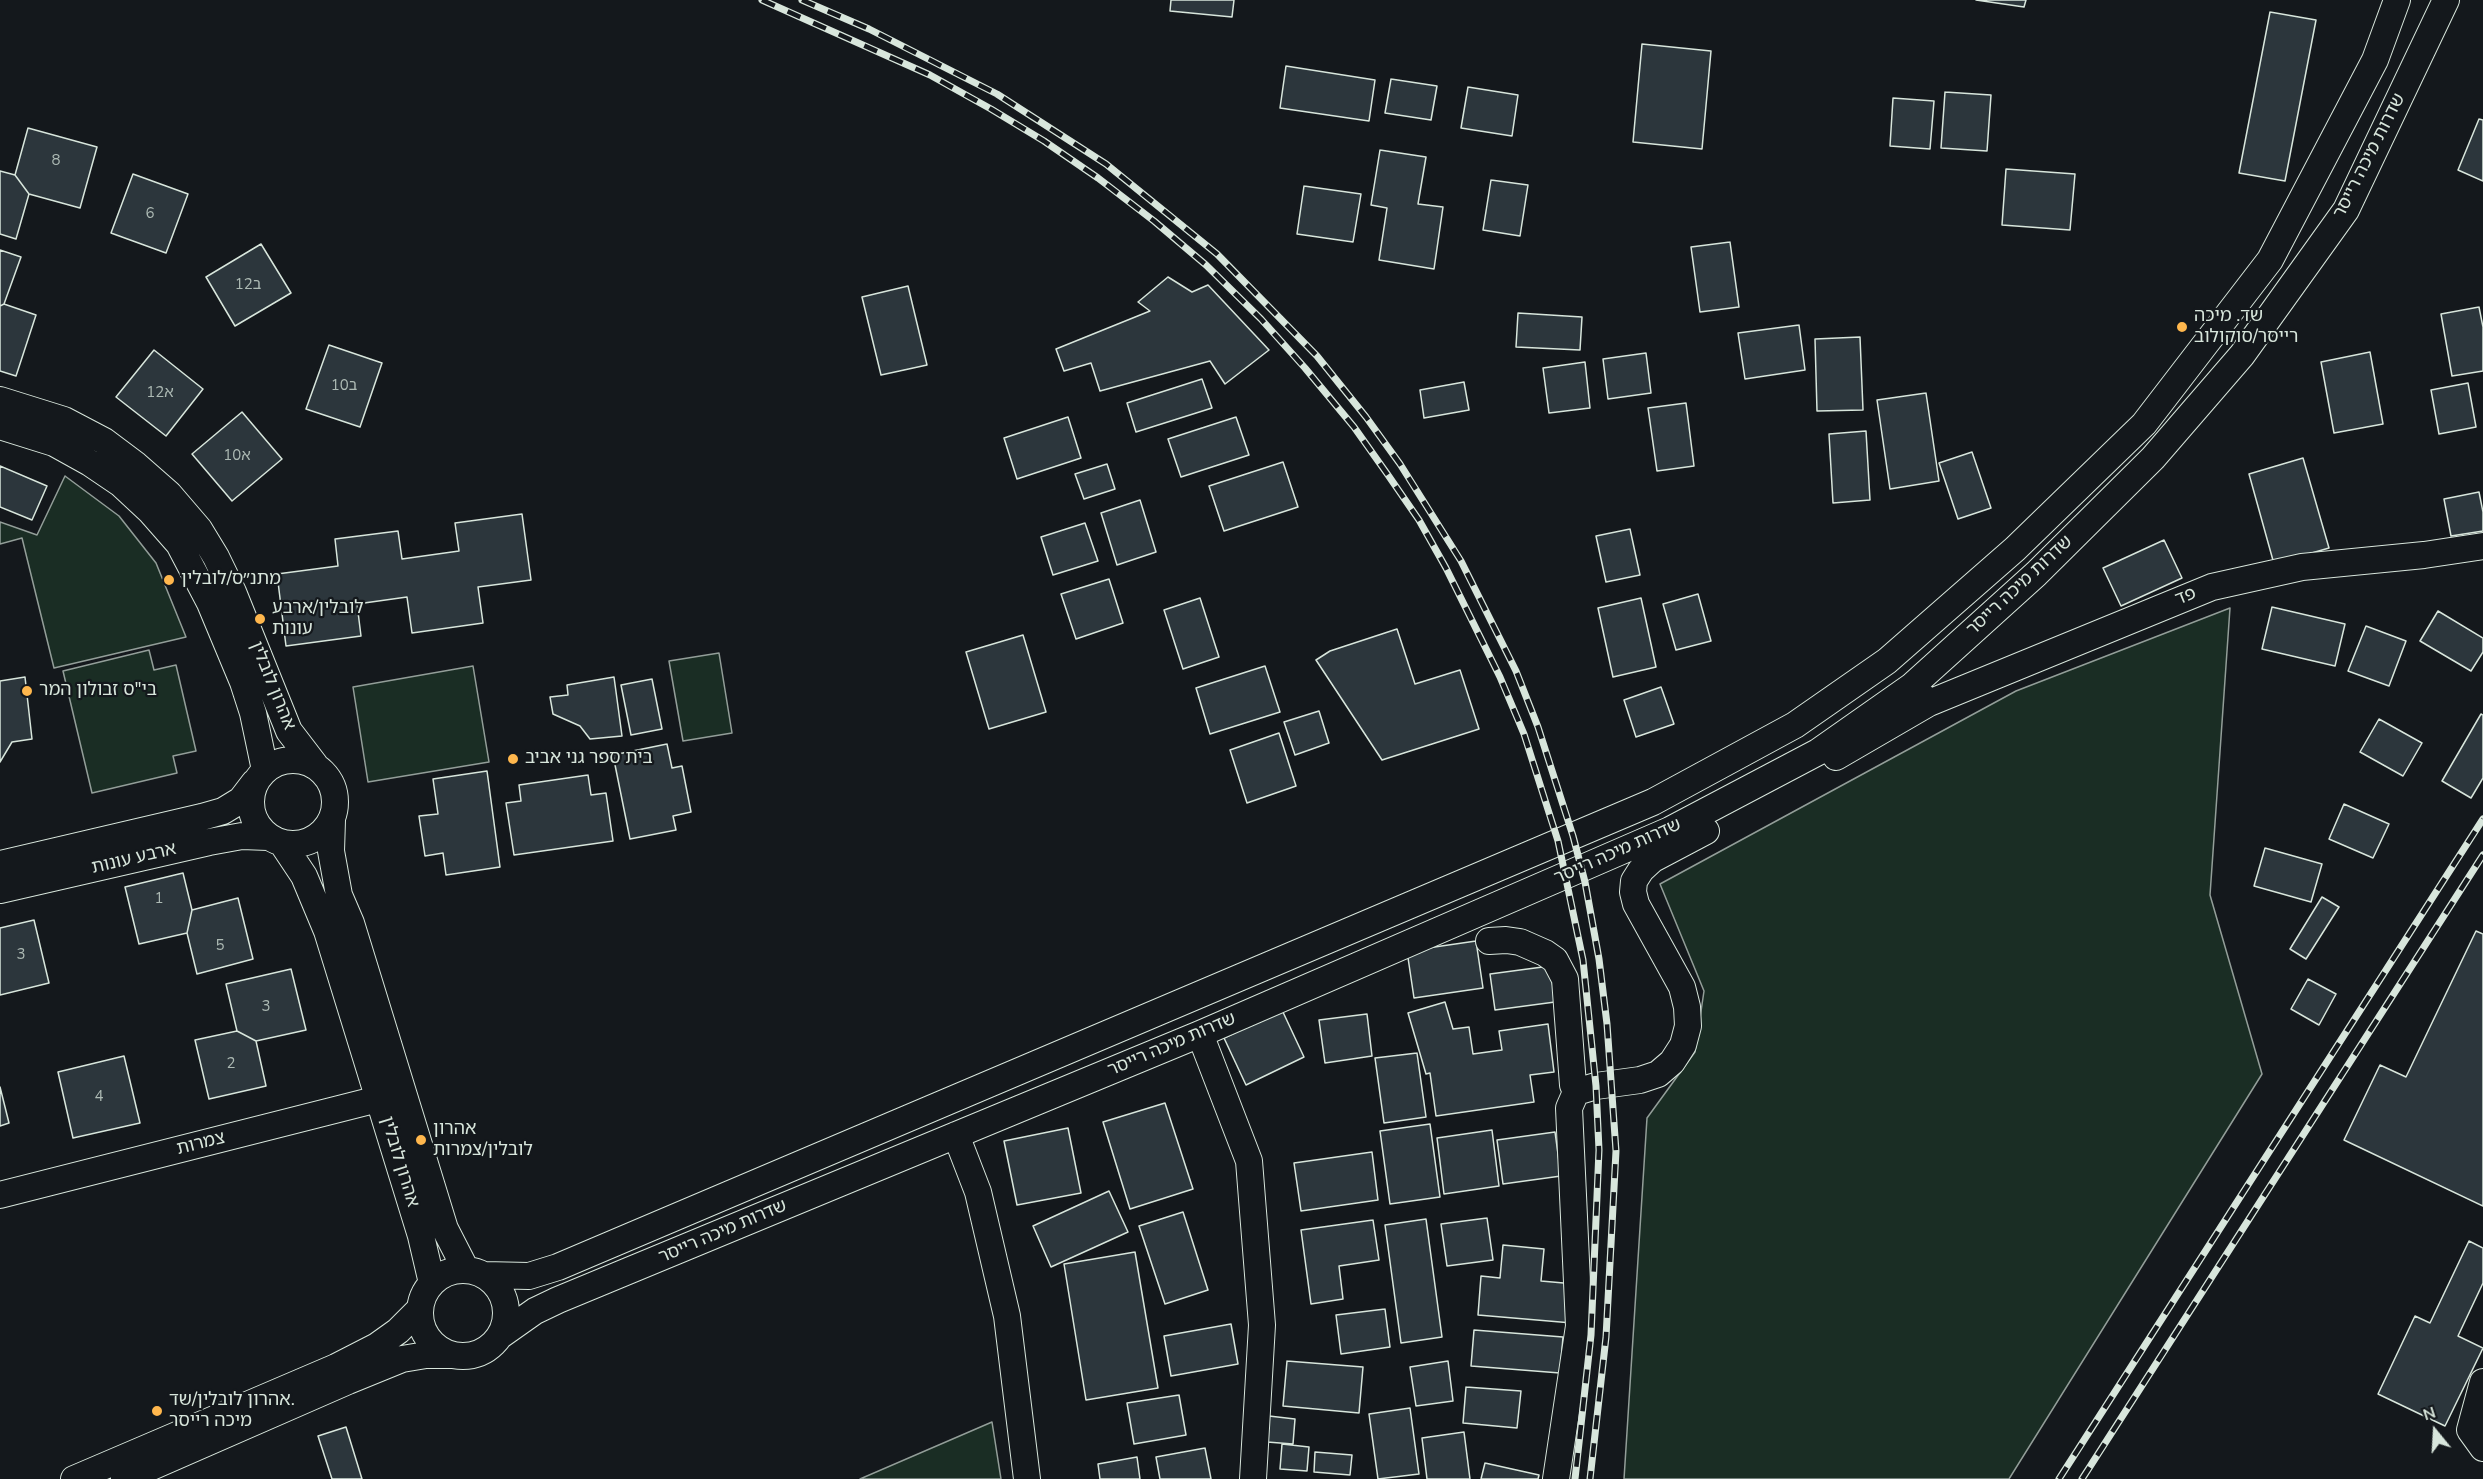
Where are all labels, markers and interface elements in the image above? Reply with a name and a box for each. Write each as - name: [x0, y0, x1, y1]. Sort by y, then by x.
- street label: שדרות מיכה רייסר: [2329, 90, 2411, 222]
- house number: 8: [52, 152, 60, 170]
- house number: 6: [146, 205, 154, 223]
- house number: 12ב: [235, 276, 261, 294]
- place label: שד. מיכה רייסר/סוקולוב: [2194, 306, 2298, 348]
- marker: שד. מיכה רייסר/סוקולוב: [2175, 320, 2189, 334]
- house number: 10ב: [331, 377, 357, 395]
- house number: 12א: [146, 384, 174, 402]
- house number: 10א: [223, 447, 251, 465]
- street label: שדרות מיכה רייסר: [1963, 531, 2077, 641]
- place label: מתנ״ס/לובלין: [181, 569, 281, 591]
- marker: מתנ״ס/לובלין: [162, 573, 176, 587]
- street label: פד: [2172, 583, 2200, 611]
- place label: לובלין/ארבע עונות: [272, 598, 364, 640]
- marker: לובלין/ארבע עונות: [253, 612, 267, 626]
- street label: אהרון לובלין: [244, 639, 300, 733]
- place label: בי"ס זבולון המר: [39, 680, 157, 702]
- marker: בי"ס זבולון המר: [20, 684, 34, 698]
- place label: בית ספר גני אביב: [525, 748, 653, 770]
- marker: בית ספר גני אביב: [506, 752, 520, 766]
- street label: שדרות מיכה רייסר: [1551, 814, 1685, 890]
- street label: ארבע עונות: [90, 839, 178, 879]
- house number: 1: [155, 890, 163, 908]
- house number: 5: [216, 937, 224, 955]
- house number: 3: [17, 946, 25, 964]
- house number: 3: [262, 998, 270, 1016]
- street label: שדרות מיכה רייסר: [1105, 1008, 1239, 1082]
- house number: 2: [227, 1055, 235, 1073]
- house number: 4: [95, 1088, 103, 1106]
- street label: אהרון לובלין: [375, 1114, 423, 1210]
- place label: אהרון לובלין/צמרות: [433, 1119, 533, 1162]
- street label: צמרות: [175, 1128, 227, 1160]
- marker: אהרון לובלין/צמרות: [414, 1133, 428, 1147]
- street label: שדרות מיכה רייסר: [656, 1195, 790, 1269]
- place label: אהרון לובלין/שד. מיכה רייסר: [169, 1390, 295, 1432]
- north arrow: [2405, 1401, 2465, 1461]
- text: N: [2420, 1402, 2439, 1426]
- marker: אהרון לובלין/שד. מיכה רייסר: [150, 1404, 164, 1418]

